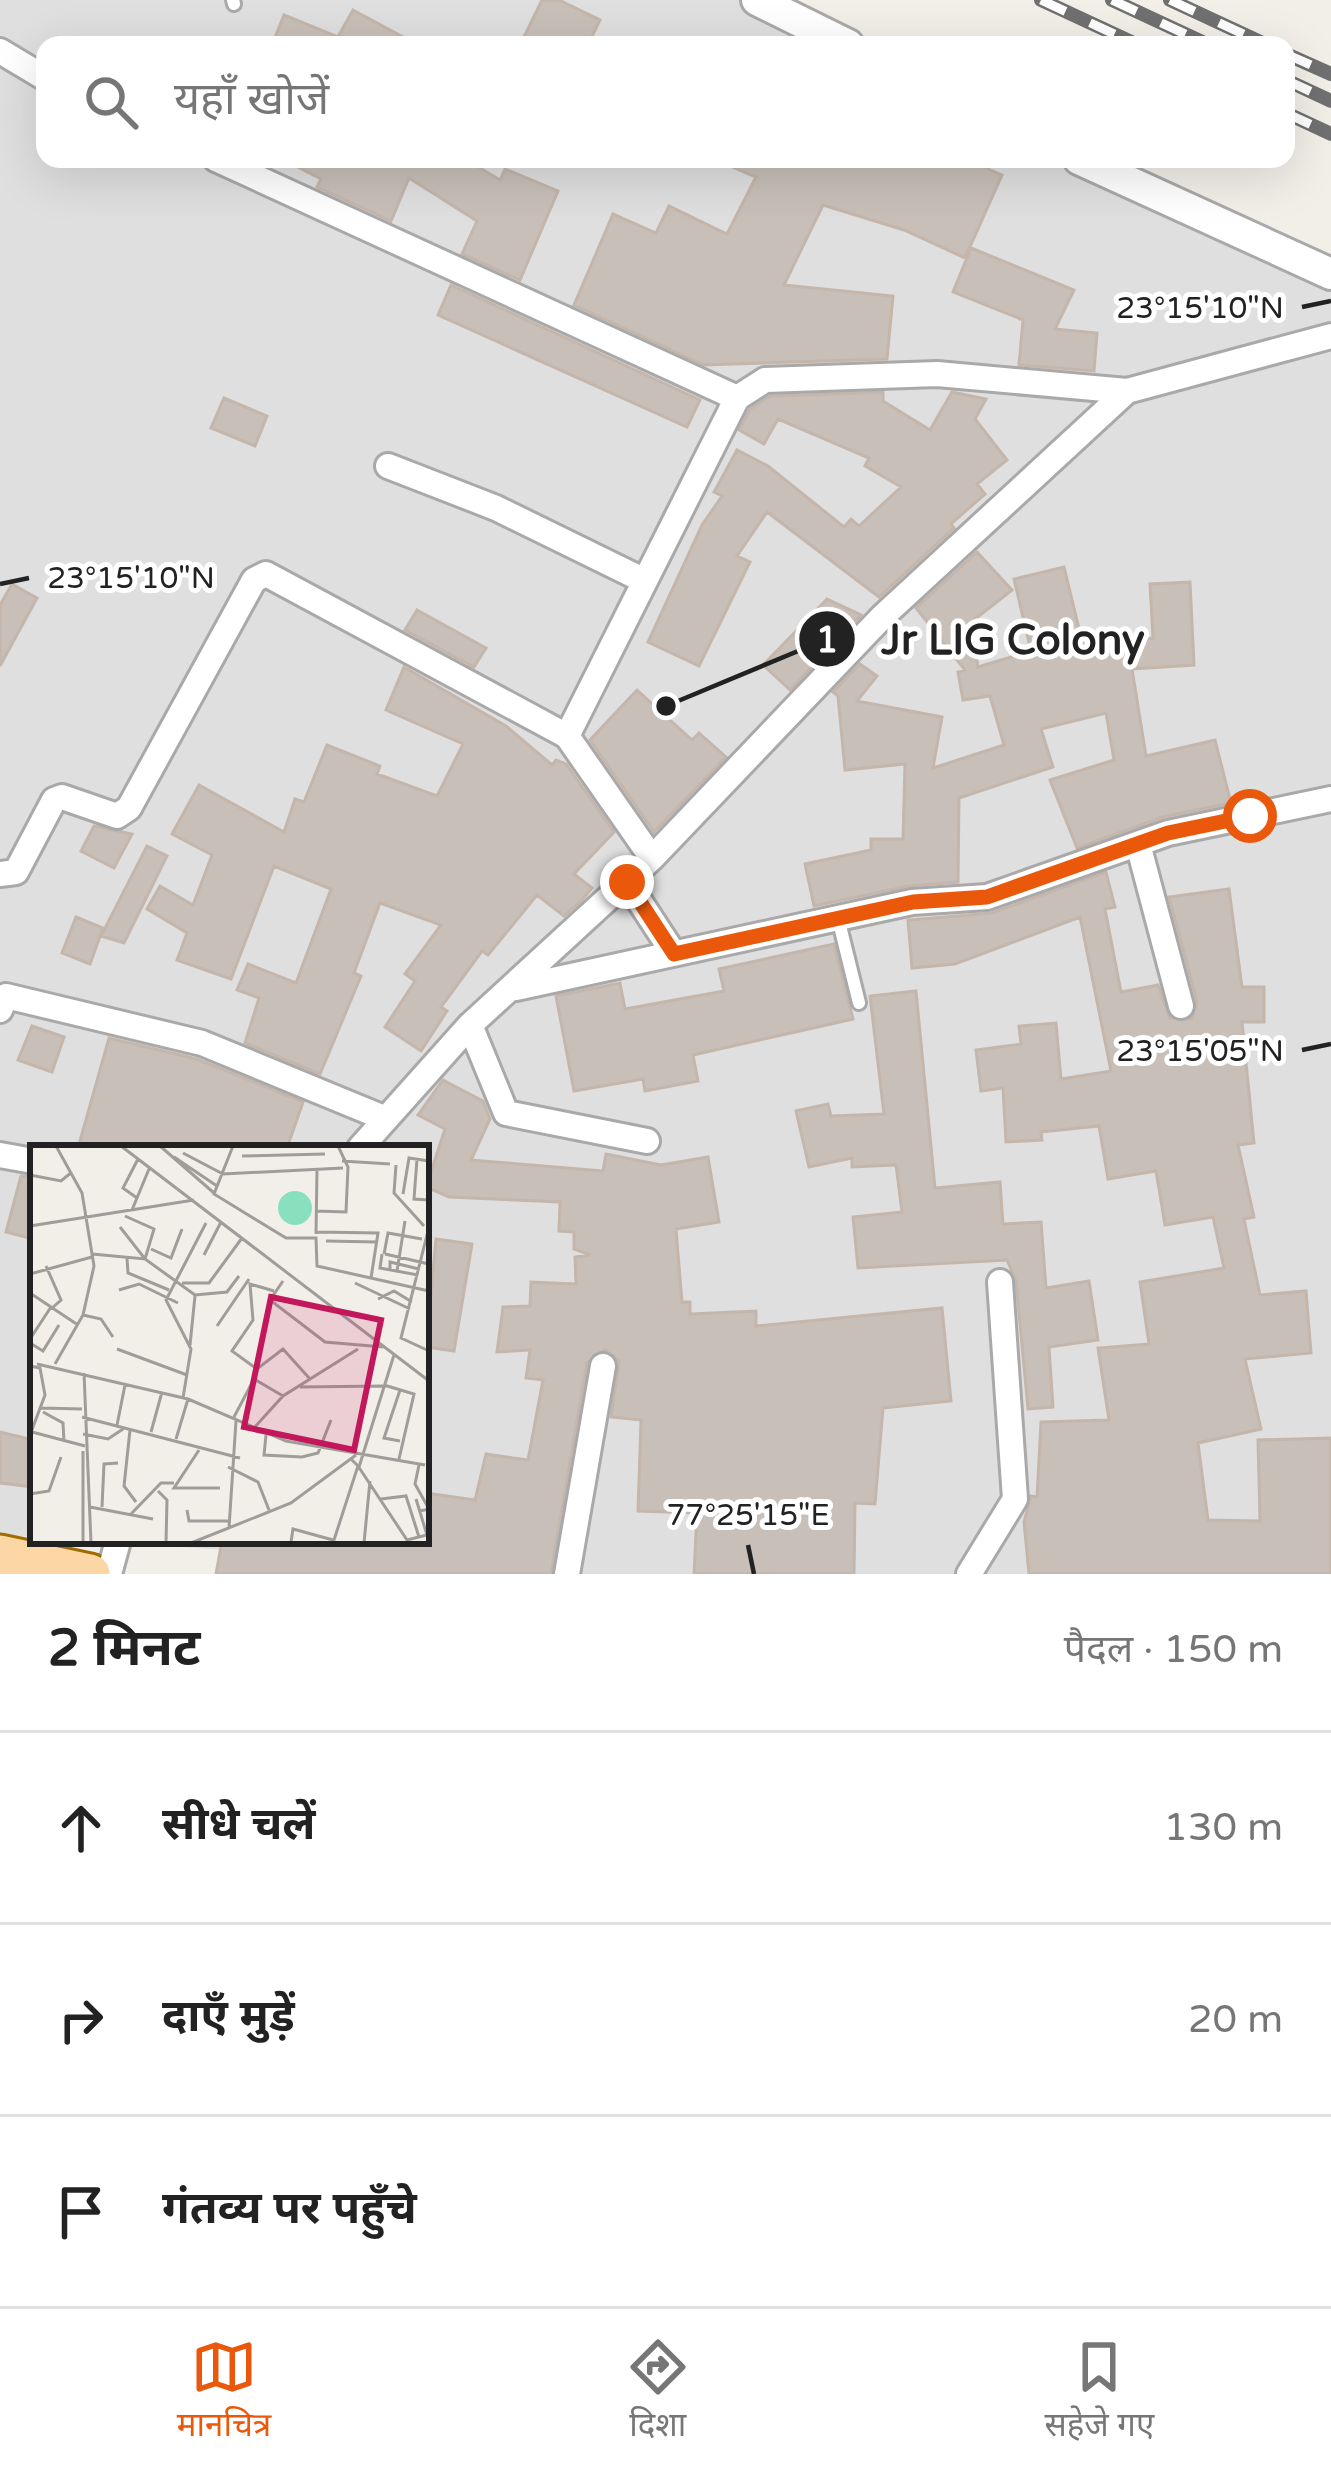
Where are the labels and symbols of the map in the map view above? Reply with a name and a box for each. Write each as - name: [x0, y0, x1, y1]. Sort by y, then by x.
- text: 23°15'10"N: [1116, 290, 1284, 327]
- text: 23°15'10"N: [47, 560, 215, 597]
- callout: Jr LIG Colony: [797, 600, 1169, 678]
- text: Jr LIG Colony: [880, 615, 1145, 666]
- text: 1: [816, 619, 838, 662]
- route start: [1223, 789, 1277, 843]
- route end: [600, 855, 654, 909]
- text: 23°15'05"N: [1116, 1033, 1284, 1070]
- inset map: [30, 1145, 429, 1544]
- text: 77°25'15"E: [666, 1497, 830, 1534]

